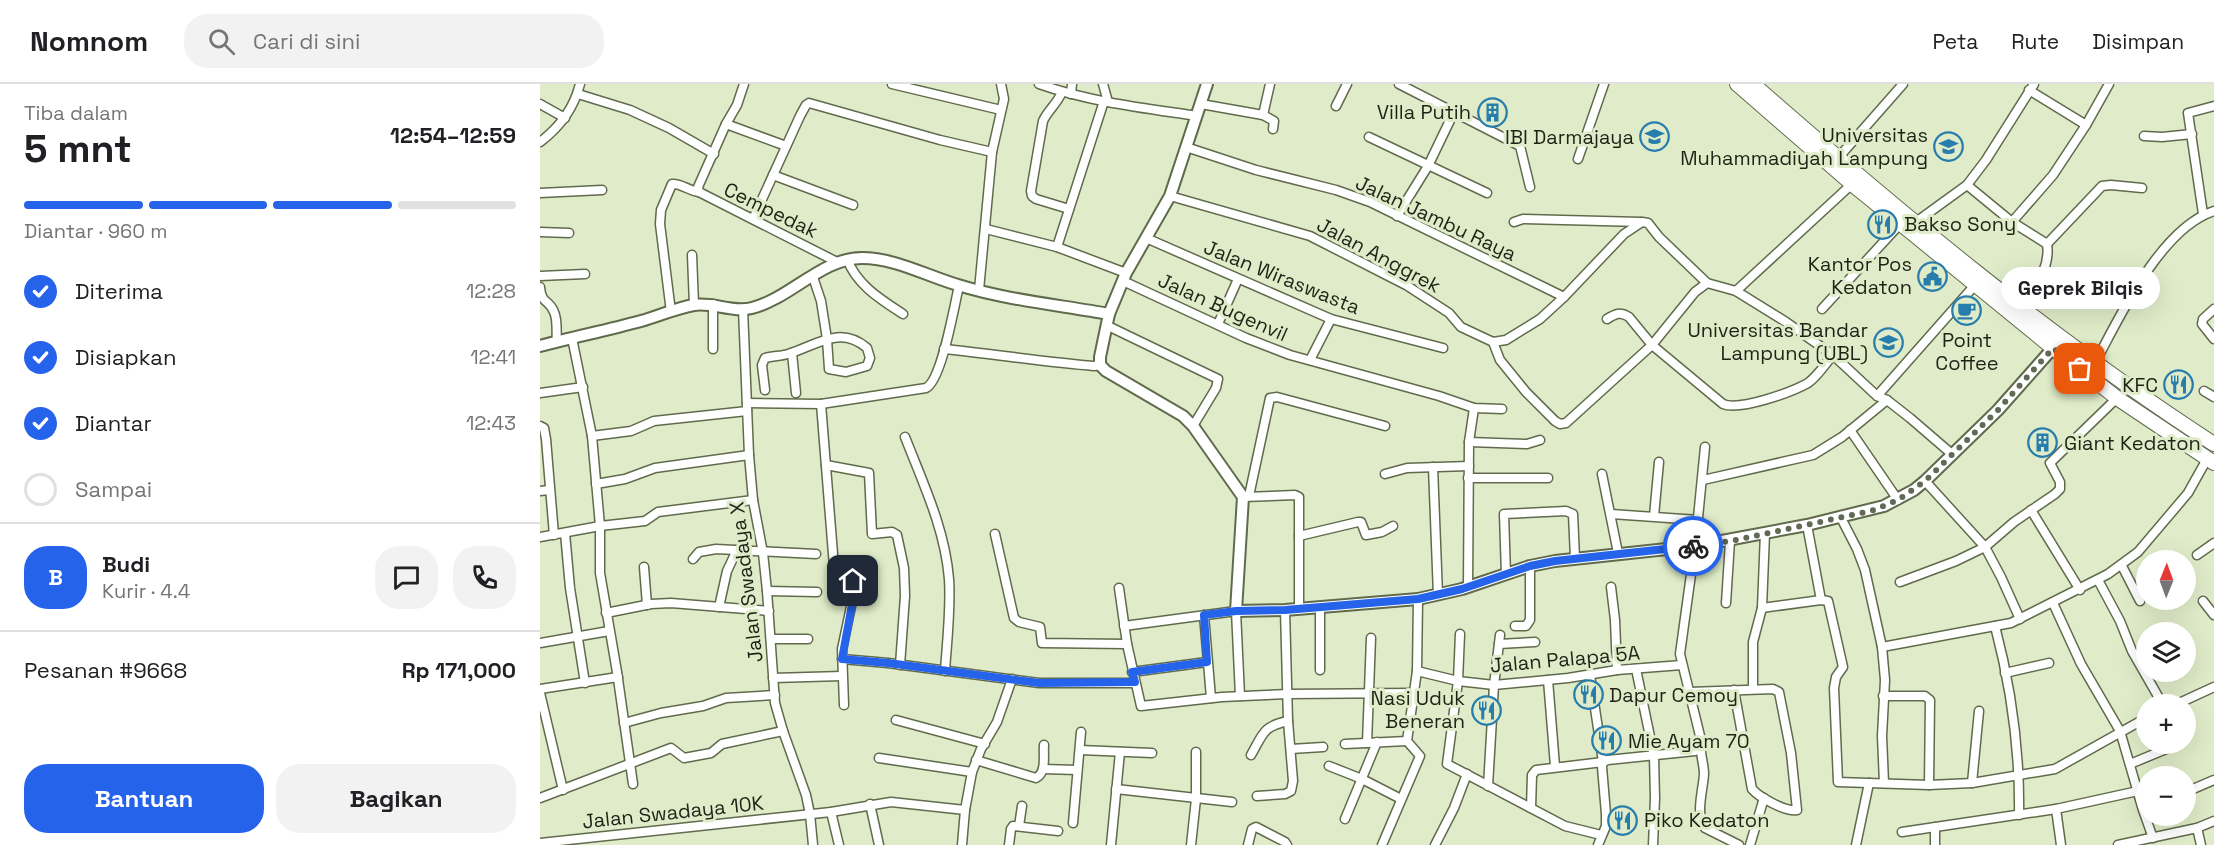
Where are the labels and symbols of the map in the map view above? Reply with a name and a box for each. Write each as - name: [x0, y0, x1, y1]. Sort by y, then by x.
- building icon: Villa Putih: [1476, 96, 1508, 128]
- place label: Villa Putih: [1377, 99, 1471, 125]
- school or university icon: IBI Darmajaya: [1639, 121, 1671, 153]
- place label: Universitas Muhammadiyah Lampung: [1680, 122, 1928, 171]
- place label: IBI Darmajaya: [1505, 124, 1634, 150]
- school or university icon: Universitas Muhammadiyah Lampung: [1933, 130, 1965, 162]
- street label: Jalan Jambu Raya: [1351, 169, 1521, 267]
- street label: Cempedak: [720, 176, 823, 244]
- restaurant icon: Bakso Sony: [1867, 208, 1899, 240]
- street label: Jalan Anggrek: [1313, 211, 1446, 299]
- place label: Bakso Sony: [1904, 211, 2016, 237]
- street label: Jalan Wiraswasta: [1200, 234, 1364, 320]
- place label: Kantor Pos Kedaton: [1808, 251, 1912, 300]
- public building icon: Kantor Pos Kedaton: [1917, 260, 1949, 292]
- street label: Jalan Bugenvil: [1154, 267, 1292, 347]
- callout: Geprek Bilqis: [2000, 267, 2160, 309]
- cafe icon: Point Coffee: [1951, 294, 1983, 326]
- place label: Universitas Bandar Lampung (UBL): [1687, 317, 1868, 366]
- school or university icon: Universitas Bandar Lampung (UBL): [1873, 326, 1905, 358]
- place label: Point Coffee: [1935, 327, 1999, 376]
- pin: [2054, 343, 2105, 394]
- restaurant icon: KFC: [2163, 369, 2195, 401]
- place label: KFC: [2122, 372, 2158, 398]
- building icon: Giant Kedaton: [2027, 427, 2059, 459]
- place label: Giant Kedaton: [2064, 430, 2201, 456]
- street label: Jalan Swadaya X: [723, 500, 769, 664]
- courier: [1663, 516, 1723, 576]
- north arrow: [2136, 550, 2196, 610]
- pin: [827, 555, 878, 606]
- street label: Jalan Palapa 5A: [1489, 639, 1641, 679]
- restaurant icon: Dapur Cemoy: [1572, 679, 1604, 711]
- place label: Dapur Cemoy: [1609, 682, 1738, 708]
- place label: Nasi Uduk Beneran: [1371, 685, 1465, 734]
- restaurant icon: Nasi Uduk Beneran: [1470, 694, 1502, 726]
- restaurant icon: Mie Ayam 70: [1591, 725, 1623, 757]
- place label: Mie Ayam 70: [1628, 728, 1750, 754]
- street label: Jalan Swadaya 10K: [581, 790, 765, 834]
- restaurant icon: Piko Kedaton: [1607, 804, 1639, 836]
- place label: Piko Kedaton: [1644, 807, 1770, 833]

